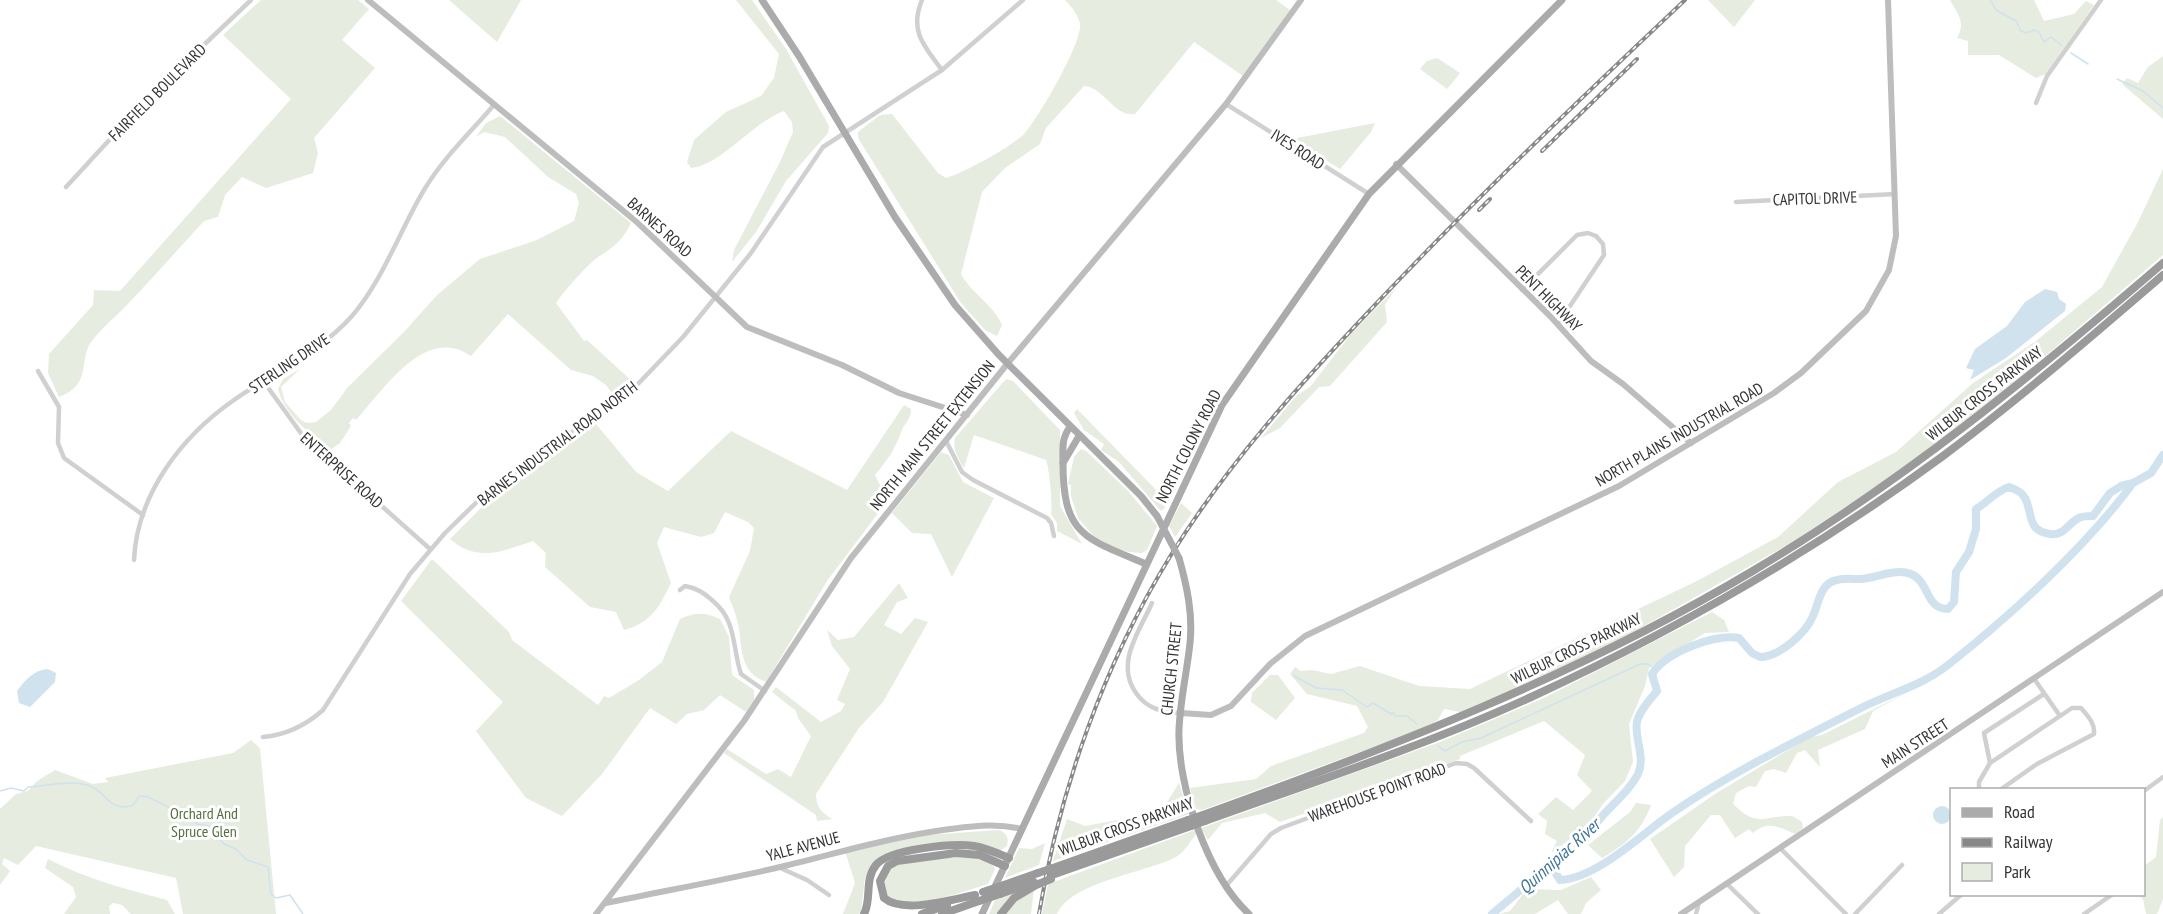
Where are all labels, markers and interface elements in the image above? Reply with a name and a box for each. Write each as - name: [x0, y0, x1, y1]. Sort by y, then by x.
- street label: FAIRFIELD BOULEVARD: [104, 39, 210, 145]
- street label: IVES ROAD: [1267, 124, 1329, 174]
- street label: CAPITOL DRIVE: [1773, 187, 1858, 209]
- street label: BARNES ROAD: [624, 193, 696, 261]
- street label: PENT HIGHWAY: [1512, 261, 1587, 336]
- street label: STERLING DRIVE: [245, 329, 333, 397]
- street label: WILBUR CROSS PARKWAY: [1922, 341, 2047, 445]
- street label: NORTH MAIN STREET EXTENSION: [865, 356, 999, 514]
- street label: BARNES INDUSTRIAL ROAD NORTH: [473, 376, 641, 510]
- street label: NORTH PLAINS INDUSTRIAL ROAD: [1591, 378, 1767, 490]
- street label: NORTH COLONY ROAD: [1151, 386, 1225, 506]
- street label: ENTERPRISE ROAD: [296, 428, 388, 512]
- street label: WILBUR CROSS PARKWAY: [1508, 608, 1645, 688]
- street label: CHURCH STREET: [1156, 622, 1186, 716]
- street label: MAIN STREET: [1878, 714, 1952, 772]
- street label: WAREHOUSE POINT ROAD: [1305, 758, 1449, 826]
- legend: [1950, 788, 2145, 896]
- street label: WILBUR CROSS PARKWAY: [1056, 792, 1197, 860]
- text: Road: [2004, 800, 2035, 823]
- park label: Orchard And Spruce Glen: [170, 803, 238, 841]
- water label: Quinnipiac River: [1513, 811, 1607, 899]
- street label: YALE AVENUE: [764, 827, 842, 865]
- text: Railway: [2004, 830, 2053, 853]
- text: Park: [2004, 860, 2031, 883]

